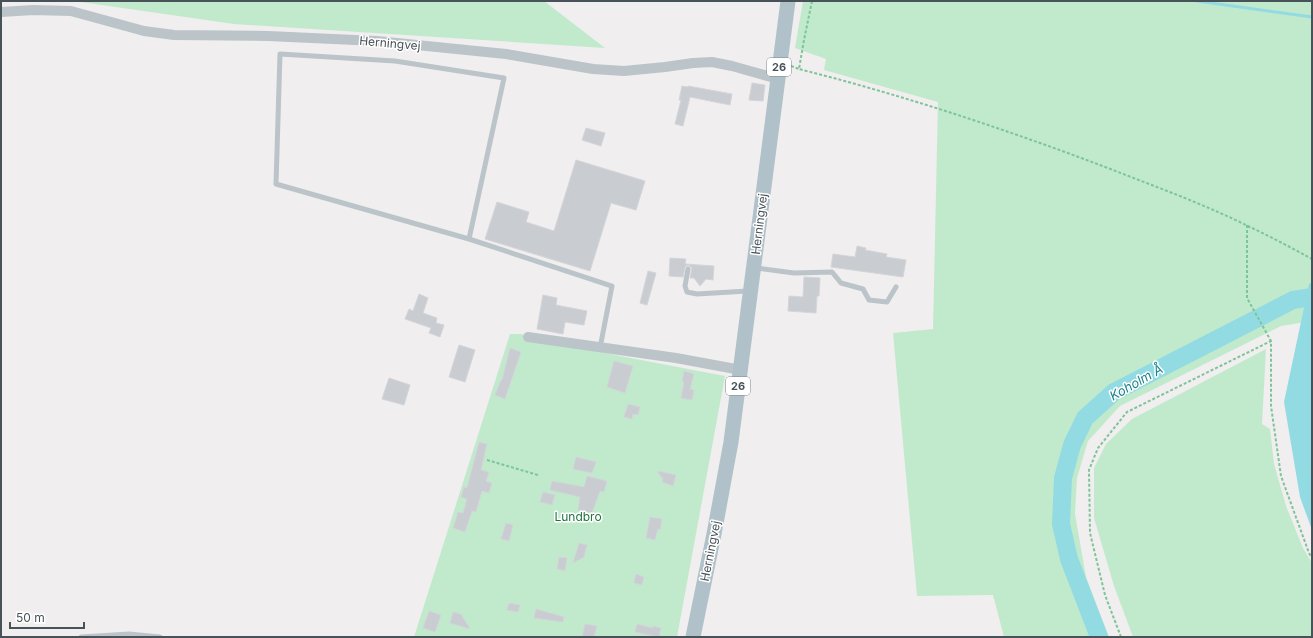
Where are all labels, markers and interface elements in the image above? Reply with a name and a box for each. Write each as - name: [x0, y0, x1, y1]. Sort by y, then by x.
- street label: Herningvej: [359, 33, 421, 53]
- road number: 26: [767, 58, 791, 76]
- street label: Herningvej: [748, 192, 770, 255]
- water label: Koholm Å: [1106, 360, 1165, 404]
- road number: 26: [726, 377, 750, 395]
- park label: Lundbro: [554, 509, 602, 524]
- street label: Herningvej: [697, 519, 723, 583]
- scale bar: [10, 604, 84, 630]
- text: 50 m: [16, 610, 45, 625]

